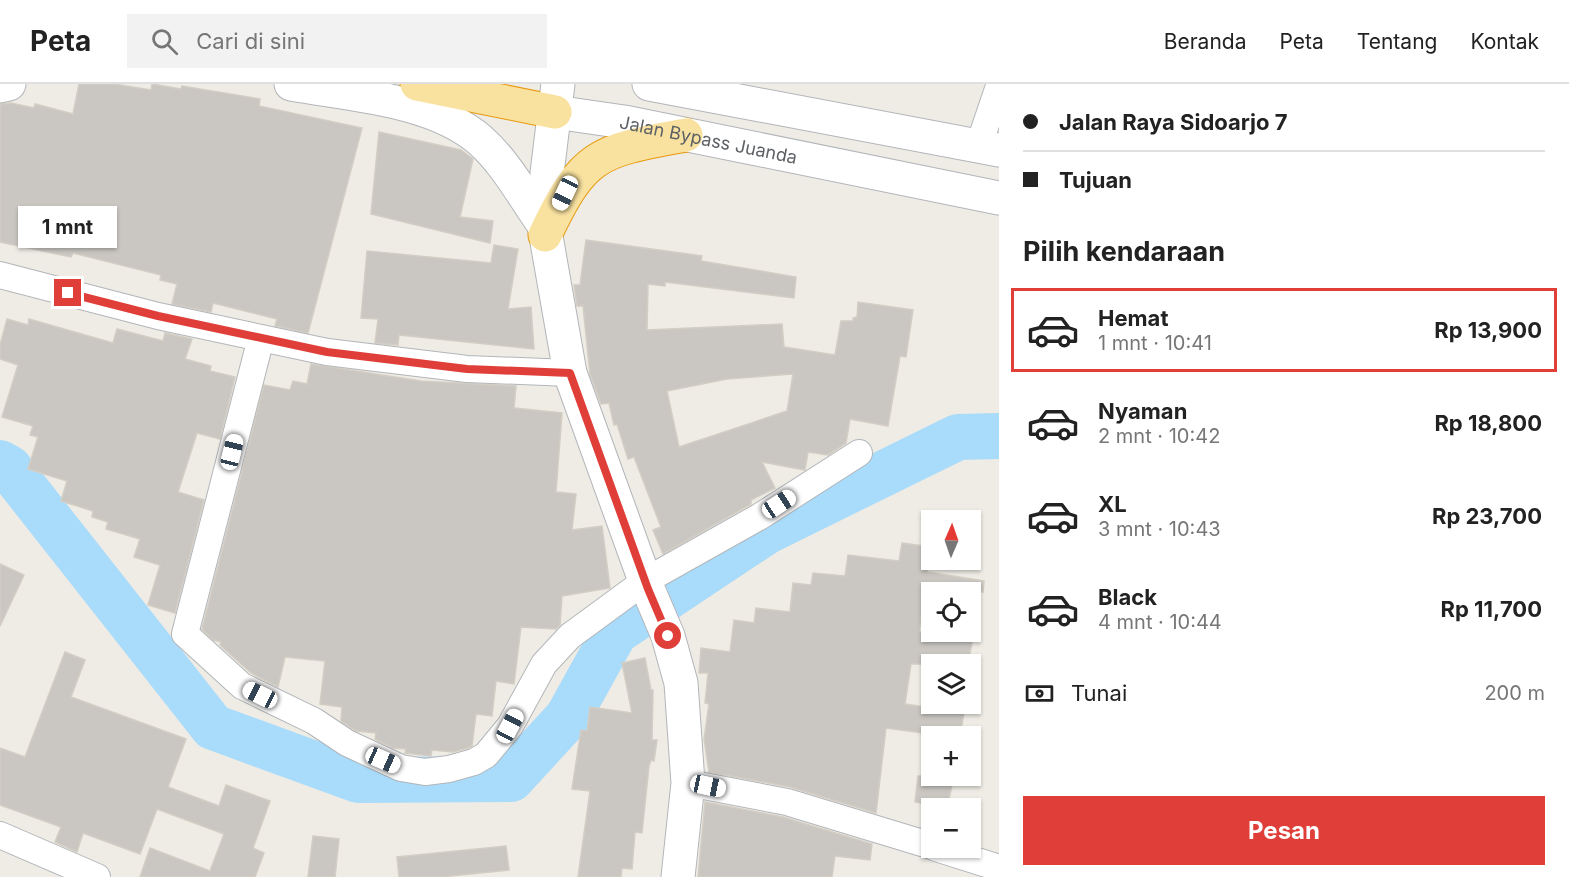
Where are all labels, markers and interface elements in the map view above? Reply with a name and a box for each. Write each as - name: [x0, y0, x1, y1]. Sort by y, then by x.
- search box: [127, 14, 547, 68]
- text: Peta: [30, 24, 91, 58]
- icon: search: [148, 25, 181, 58]
- text: Cari di sini: [196, 28, 305, 54]
- text: Beranda: [1164, 29, 1246, 54]
- text: Peta: [1279, 29, 1324, 54]
- text: Tentang: [1357, 29, 1437, 54]
- text: Kontak: [1470, 29, 1539, 54]
- text: Jalan Raya Sidoarjo 7: [1059, 109, 1288, 135]
- street label: Jalan Bypass Juanda: [618, 111, 799, 167]
- text: Tujuan: [1059, 167, 1132, 193]
- car: [549, 173, 581, 213]
- callout: 1 mnt: [19, 206, 118, 248]
- text: 1 mnt: [42, 215, 93, 239]
- text: Pilih kendaraan: [1023, 235, 1225, 268]
- route end: [54, 279, 81, 306]
- icon: car: [1026, 303, 1080, 357]
- text: Hemat: [1098, 305, 1168, 331]
- text: Rp 13,900: [1434, 317, 1542, 343]
- text: 1 mnt · 10:41: [1098, 331, 1212, 355]
- icon: car: [1026, 396, 1080, 450]
- text: Nyaman: [1098, 398, 1187, 424]
- text: Rp 18,800: [1434, 410, 1542, 436]
- text: 2 mnt · 10:42: [1098, 424, 1220, 448]
- car: [219, 432, 245, 472]
- car: [759, 487, 799, 521]
- icon: car: [1026, 489, 1080, 543]
- text: XL: [1098, 491, 1127, 517]
- text: Rp 23,700: [1432, 503, 1542, 529]
- north arrow: [921, 510, 981, 570]
- map controls: [921, 510, 981, 858]
- text: 3 mnt · 10:43: [1098, 517, 1221, 541]
- button: locate: [921, 582, 981, 642]
- icon: car: [1026, 582, 1080, 636]
- text: Black: [1098, 584, 1157, 610]
- text: Rp 11,700: [1441, 596, 1542, 622]
- text: 4 mnt · 10:44: [1098, 610, 1222, 634]
- route start: [654, 622, 681, 649]
- button: layers: [921, 654, 981, 714]
- icon: cash: [1023, 677, 1056, 710]
- car: [240, 679, 280, 711]
- text: Tunai: [1071, 680, 1127, 706]
- text: 200 m: [1484, 681, 1545, 705]
- car: [494, 706, 526, 746]
- button: +: [921, 726, 981, 786]
- car: [363, 744, 403, 776]
- car: [689, 773, 727, 799]
- button: Pesan: [1023, 796, 1545, 865]
- button: −: [921, 798, 981, 858]

